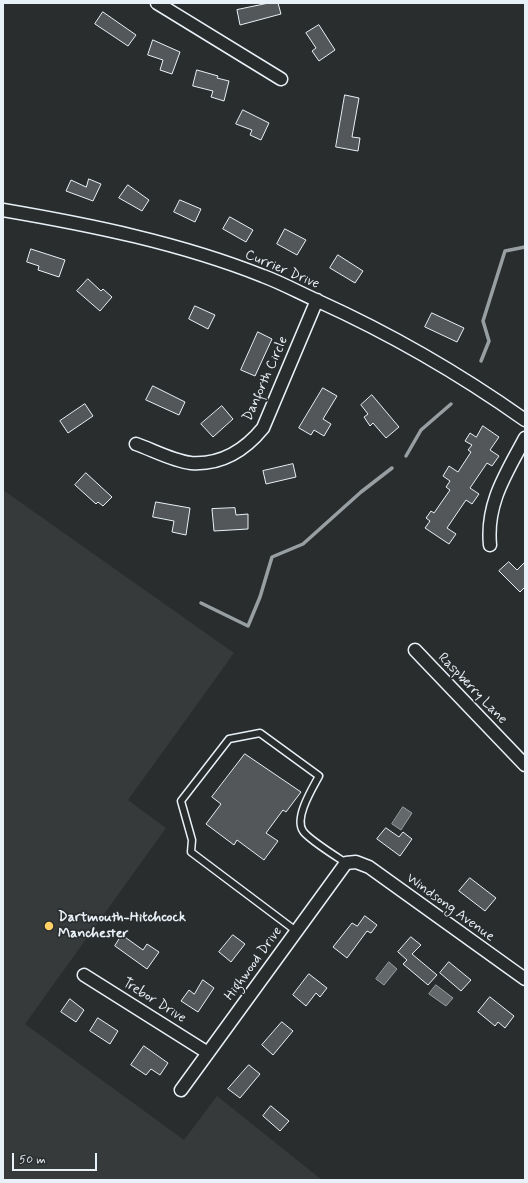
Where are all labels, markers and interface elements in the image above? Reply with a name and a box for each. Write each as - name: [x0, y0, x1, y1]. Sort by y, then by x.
- street label: Currier Drive: [242, 247, 322, 293]
- street label: Danforth Circle: [240, 334, 292, 424]
- street label: Raspberry Lane: [434, 650, 510, 728]
- street label: Windsong Avenue: [402, 870, 498, 946]
- place label: Dartmouth-Hitchcock Manchester: [58, 910, 186, 942]
- marker: Dartmouth-Hitchcock Manchester: [43, 920, 55, 932]
- street label: Highwood Drive: [222, 924, 286, 1004]
- street label: Trebor Drive: [119, 975, 189, 1027]
- scale bar: [14, 1145, 99, 1171]
- text: 50 m: [19, 1152, 46, 1168]

